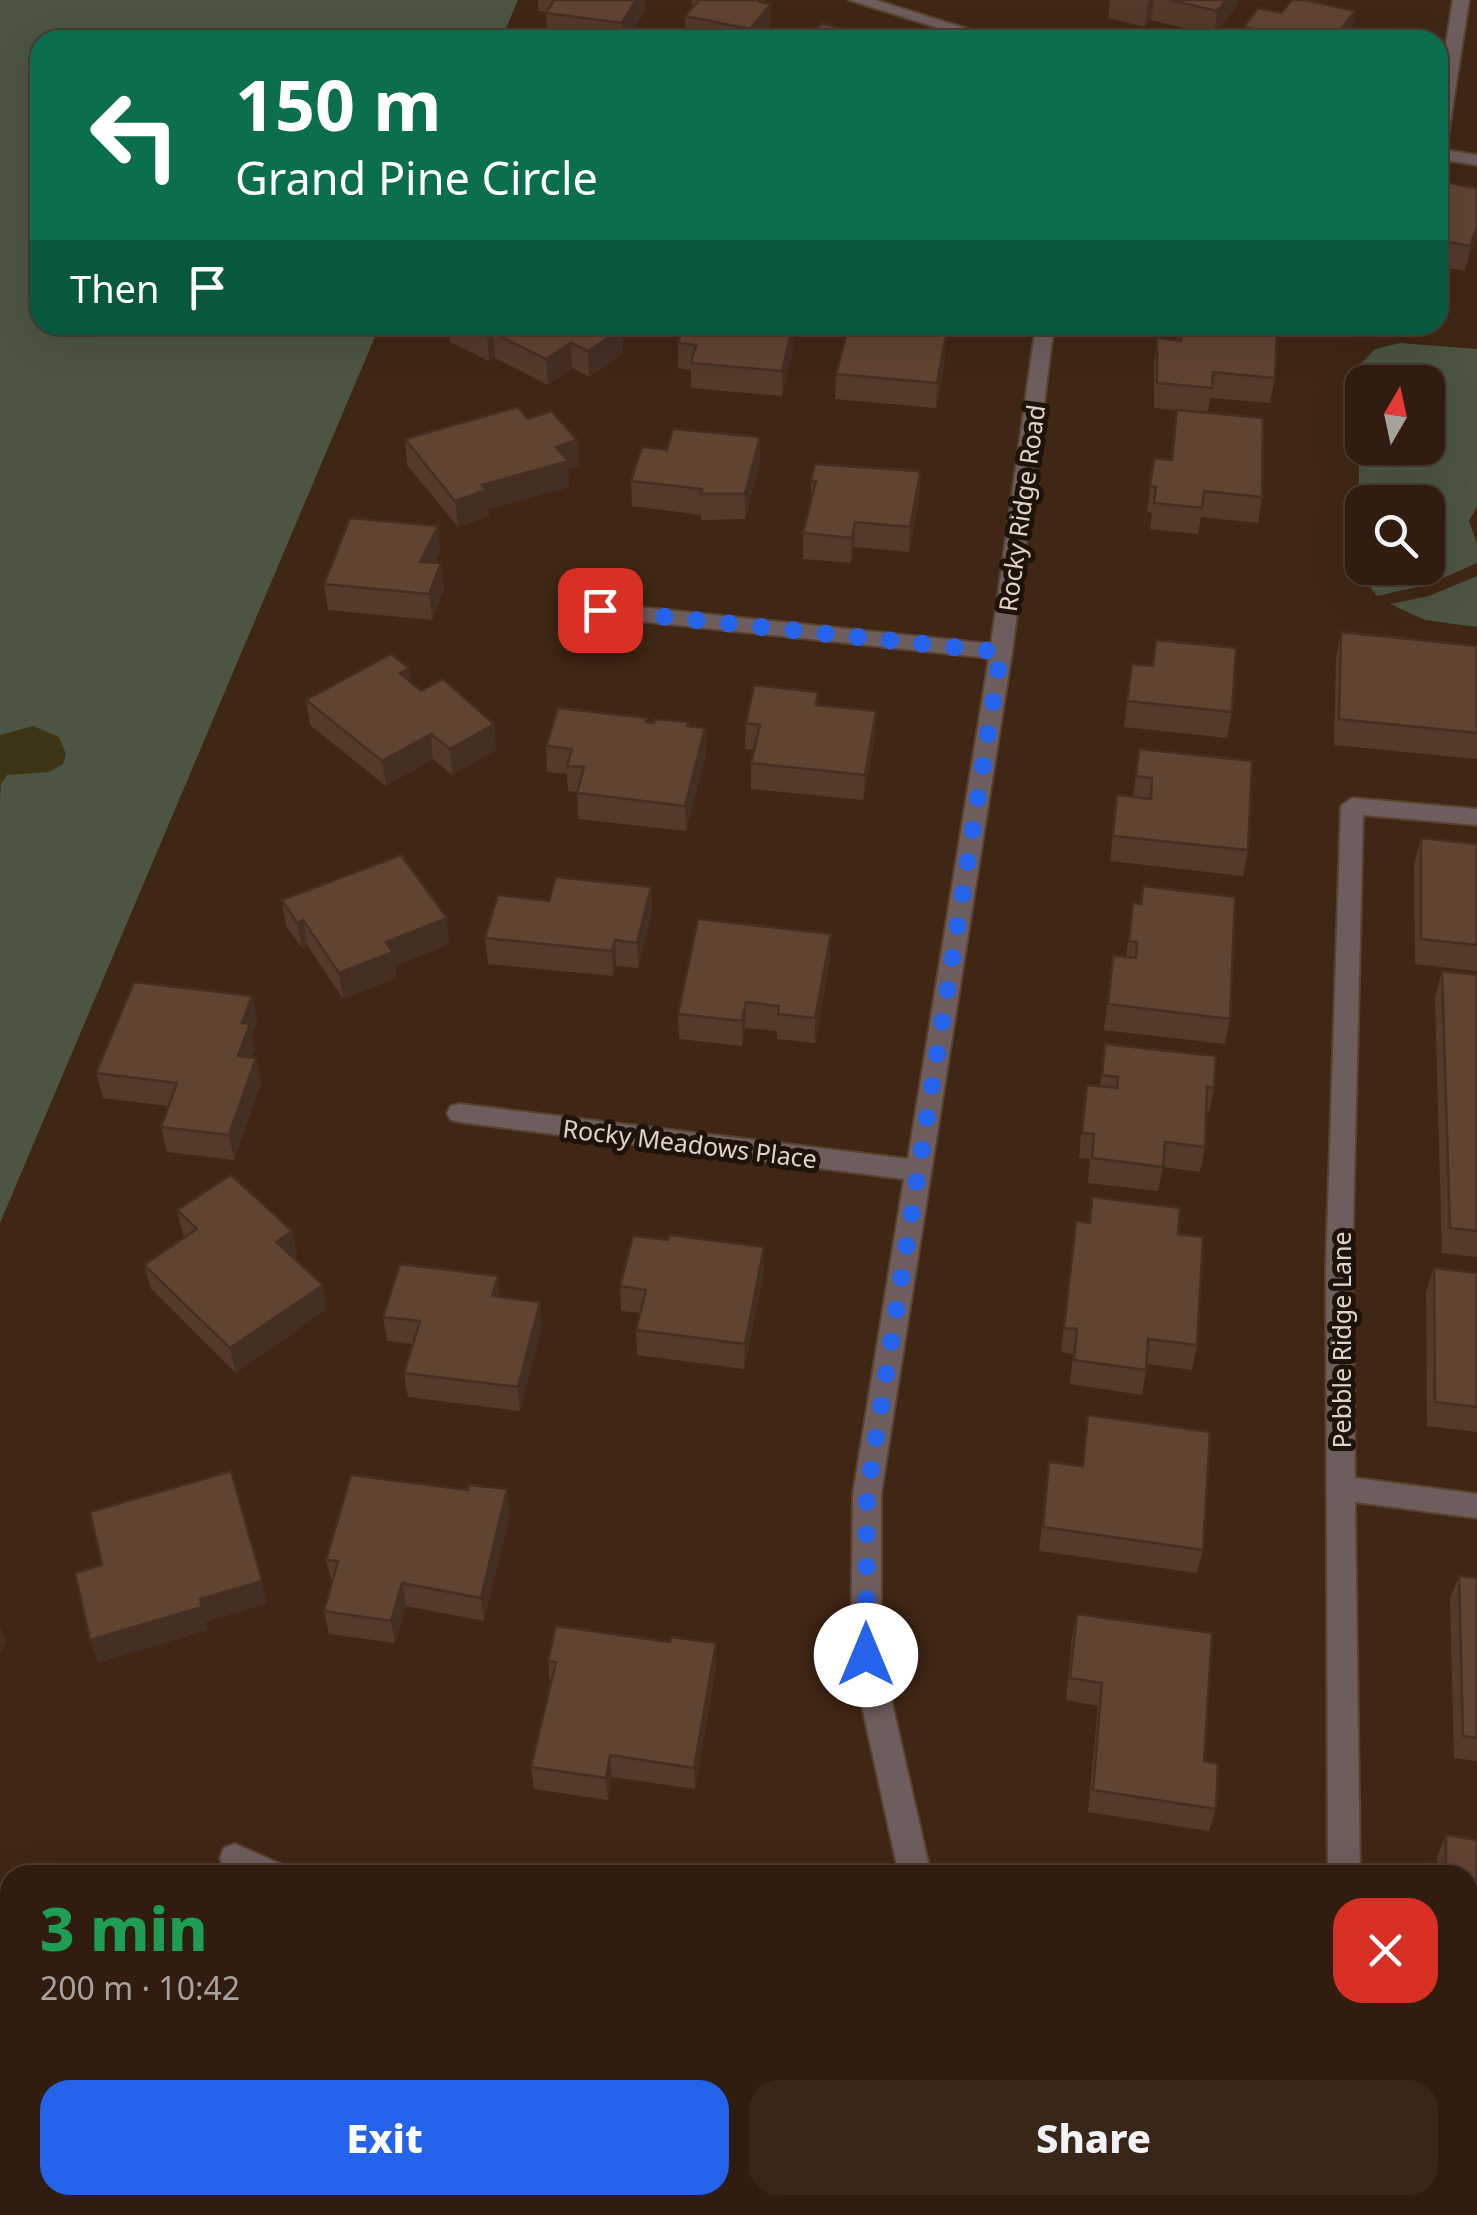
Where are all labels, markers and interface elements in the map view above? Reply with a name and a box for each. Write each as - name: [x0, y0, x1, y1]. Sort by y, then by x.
- text: 150 m: [235, 56, 442, 152]
- icon: left: [70, 70, 200, 200]
- text: Grand Pine Circle: [235, 147, 598, 208]
- icon: arrive: [180, 260, 235, 315]
- text: Then: [70, 262, 160, 314]
- north arrow: [1345, 365, 1445, 465]
- map controls: [1345, 365, 1445, 585]
- street label: Rocky Ridge Road: [990, 402, 1052, 614]
- button: search: [1345, 485, 1445, 585]
- pin: [558, 568, 643, 653]
- icon: arrive: [573, 583, 628, 638]
- street label: Rocky Meadows Place: [561, 1111, 819, 1175]
- street label: Pebble Ridge Lane: [1324, 1231, 1358, 1449]
- position arrow: [814, 1603, 918, 1707]
- text: 3 min: [40, 1887, 208, 1969]
- button: close: [1333, 1898, 1438, 2003]
- text: 200 m · 10:42: [40, 1966, 240, 2009]
- button: Exit: [40, 2080, 729, 2195]
- button: Share: [749, 2080, 1438, 2195]

